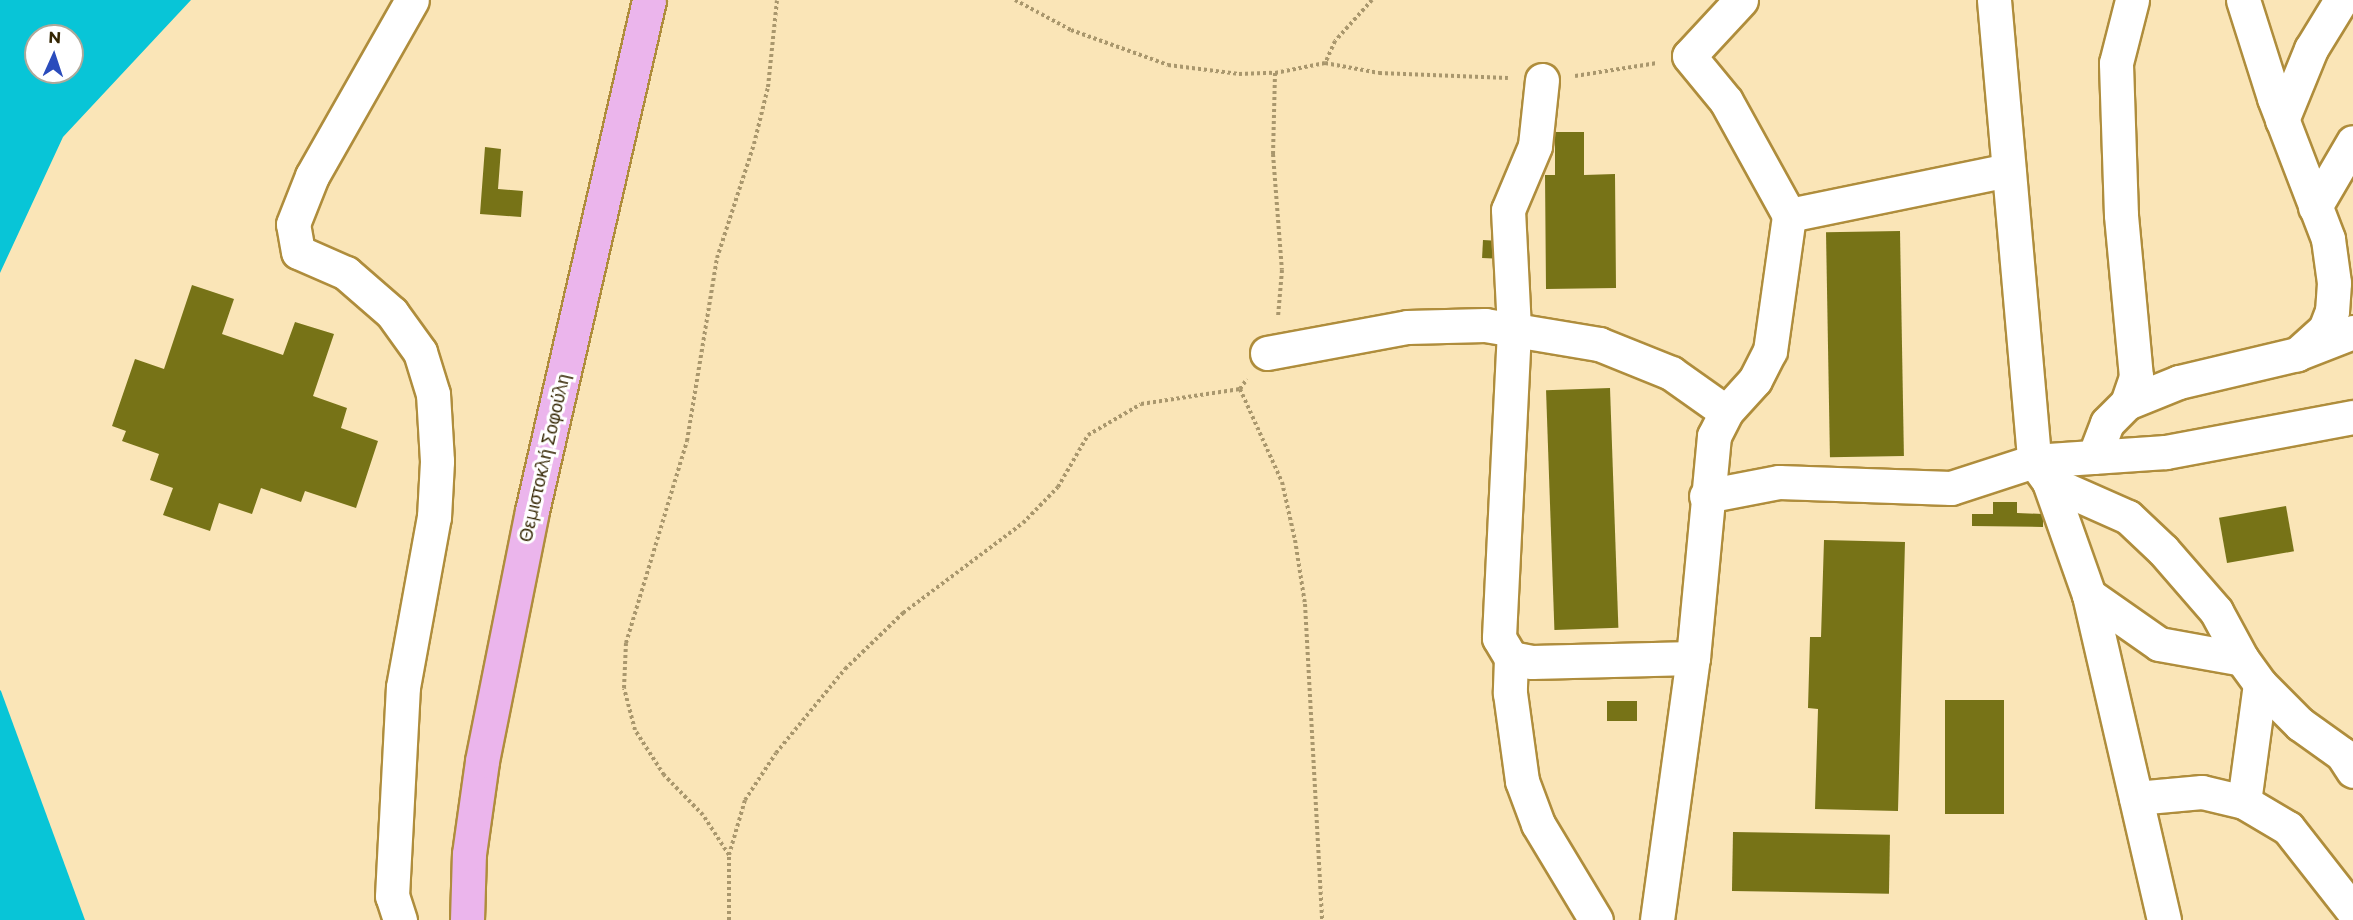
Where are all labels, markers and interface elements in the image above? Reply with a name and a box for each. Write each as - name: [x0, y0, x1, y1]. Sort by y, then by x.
- north arrow: [24, 24, 84, 84]
- text: N: [48, 28, 62, 47]
- street label: Θεμιστοκλή Σοφούλη: [515, 372, 575, 544]

